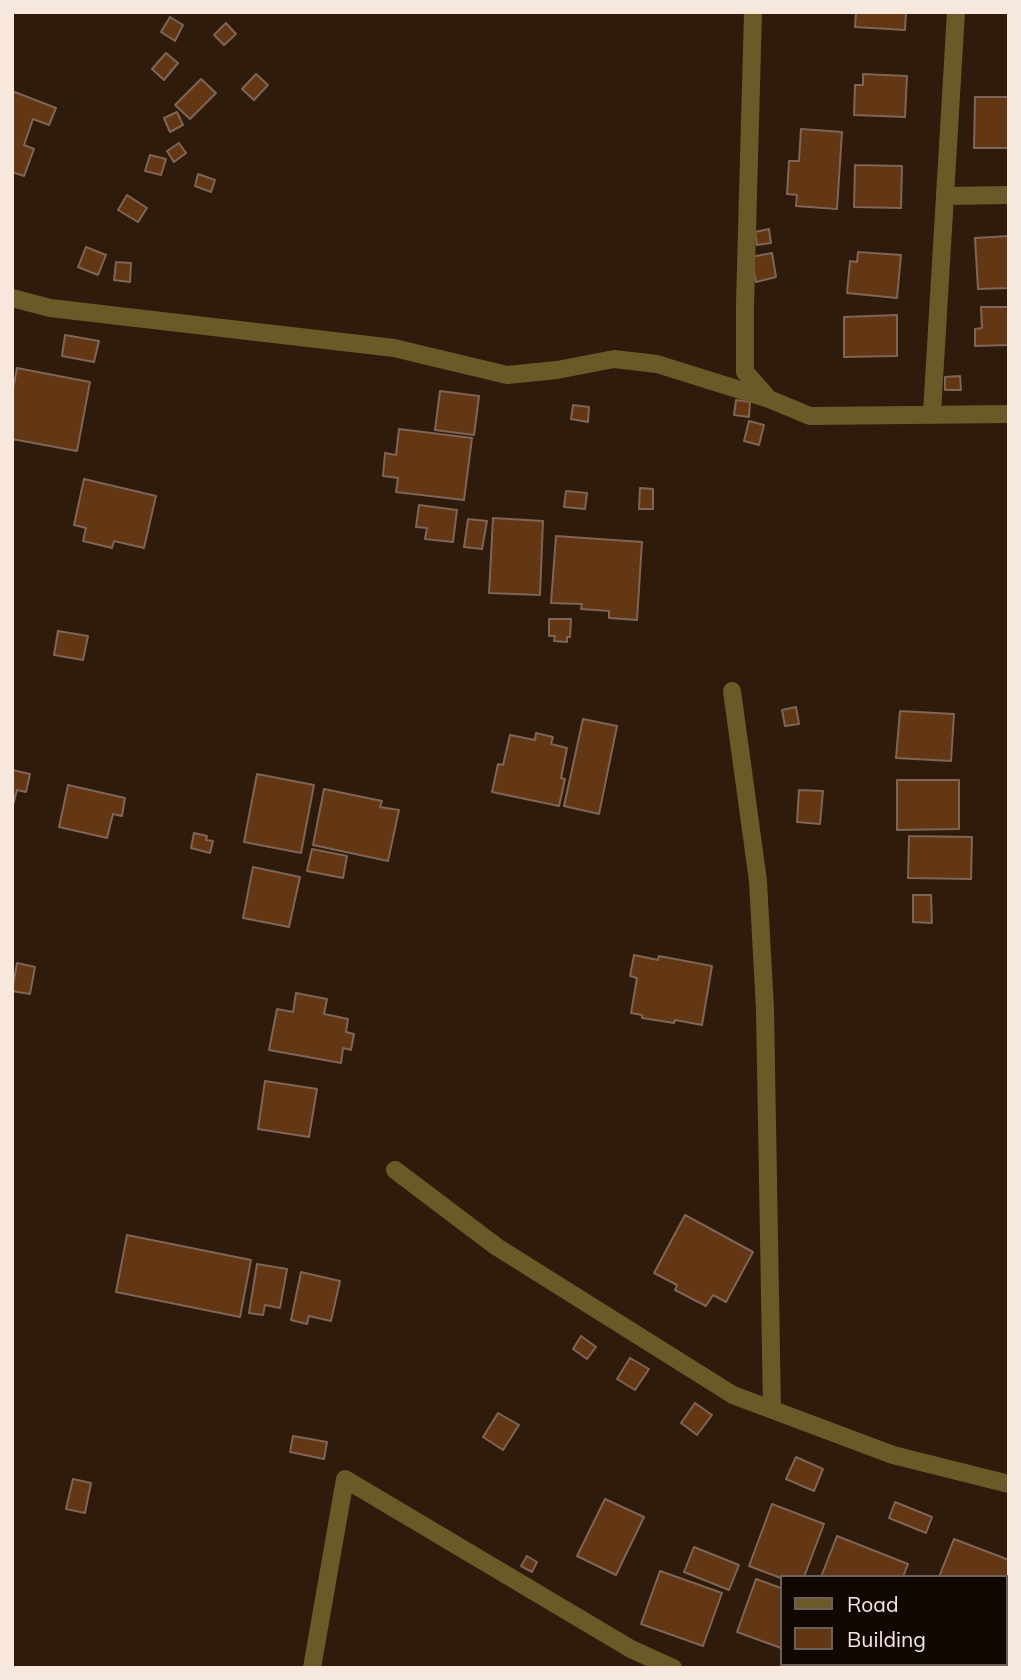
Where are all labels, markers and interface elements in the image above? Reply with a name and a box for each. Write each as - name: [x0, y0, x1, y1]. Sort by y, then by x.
- legend: [780, 1575, 1007, 1666]
- text: Road: [847, 1591, 898, 1617]
- text: Building: [847, 1626, 926, 1652]

